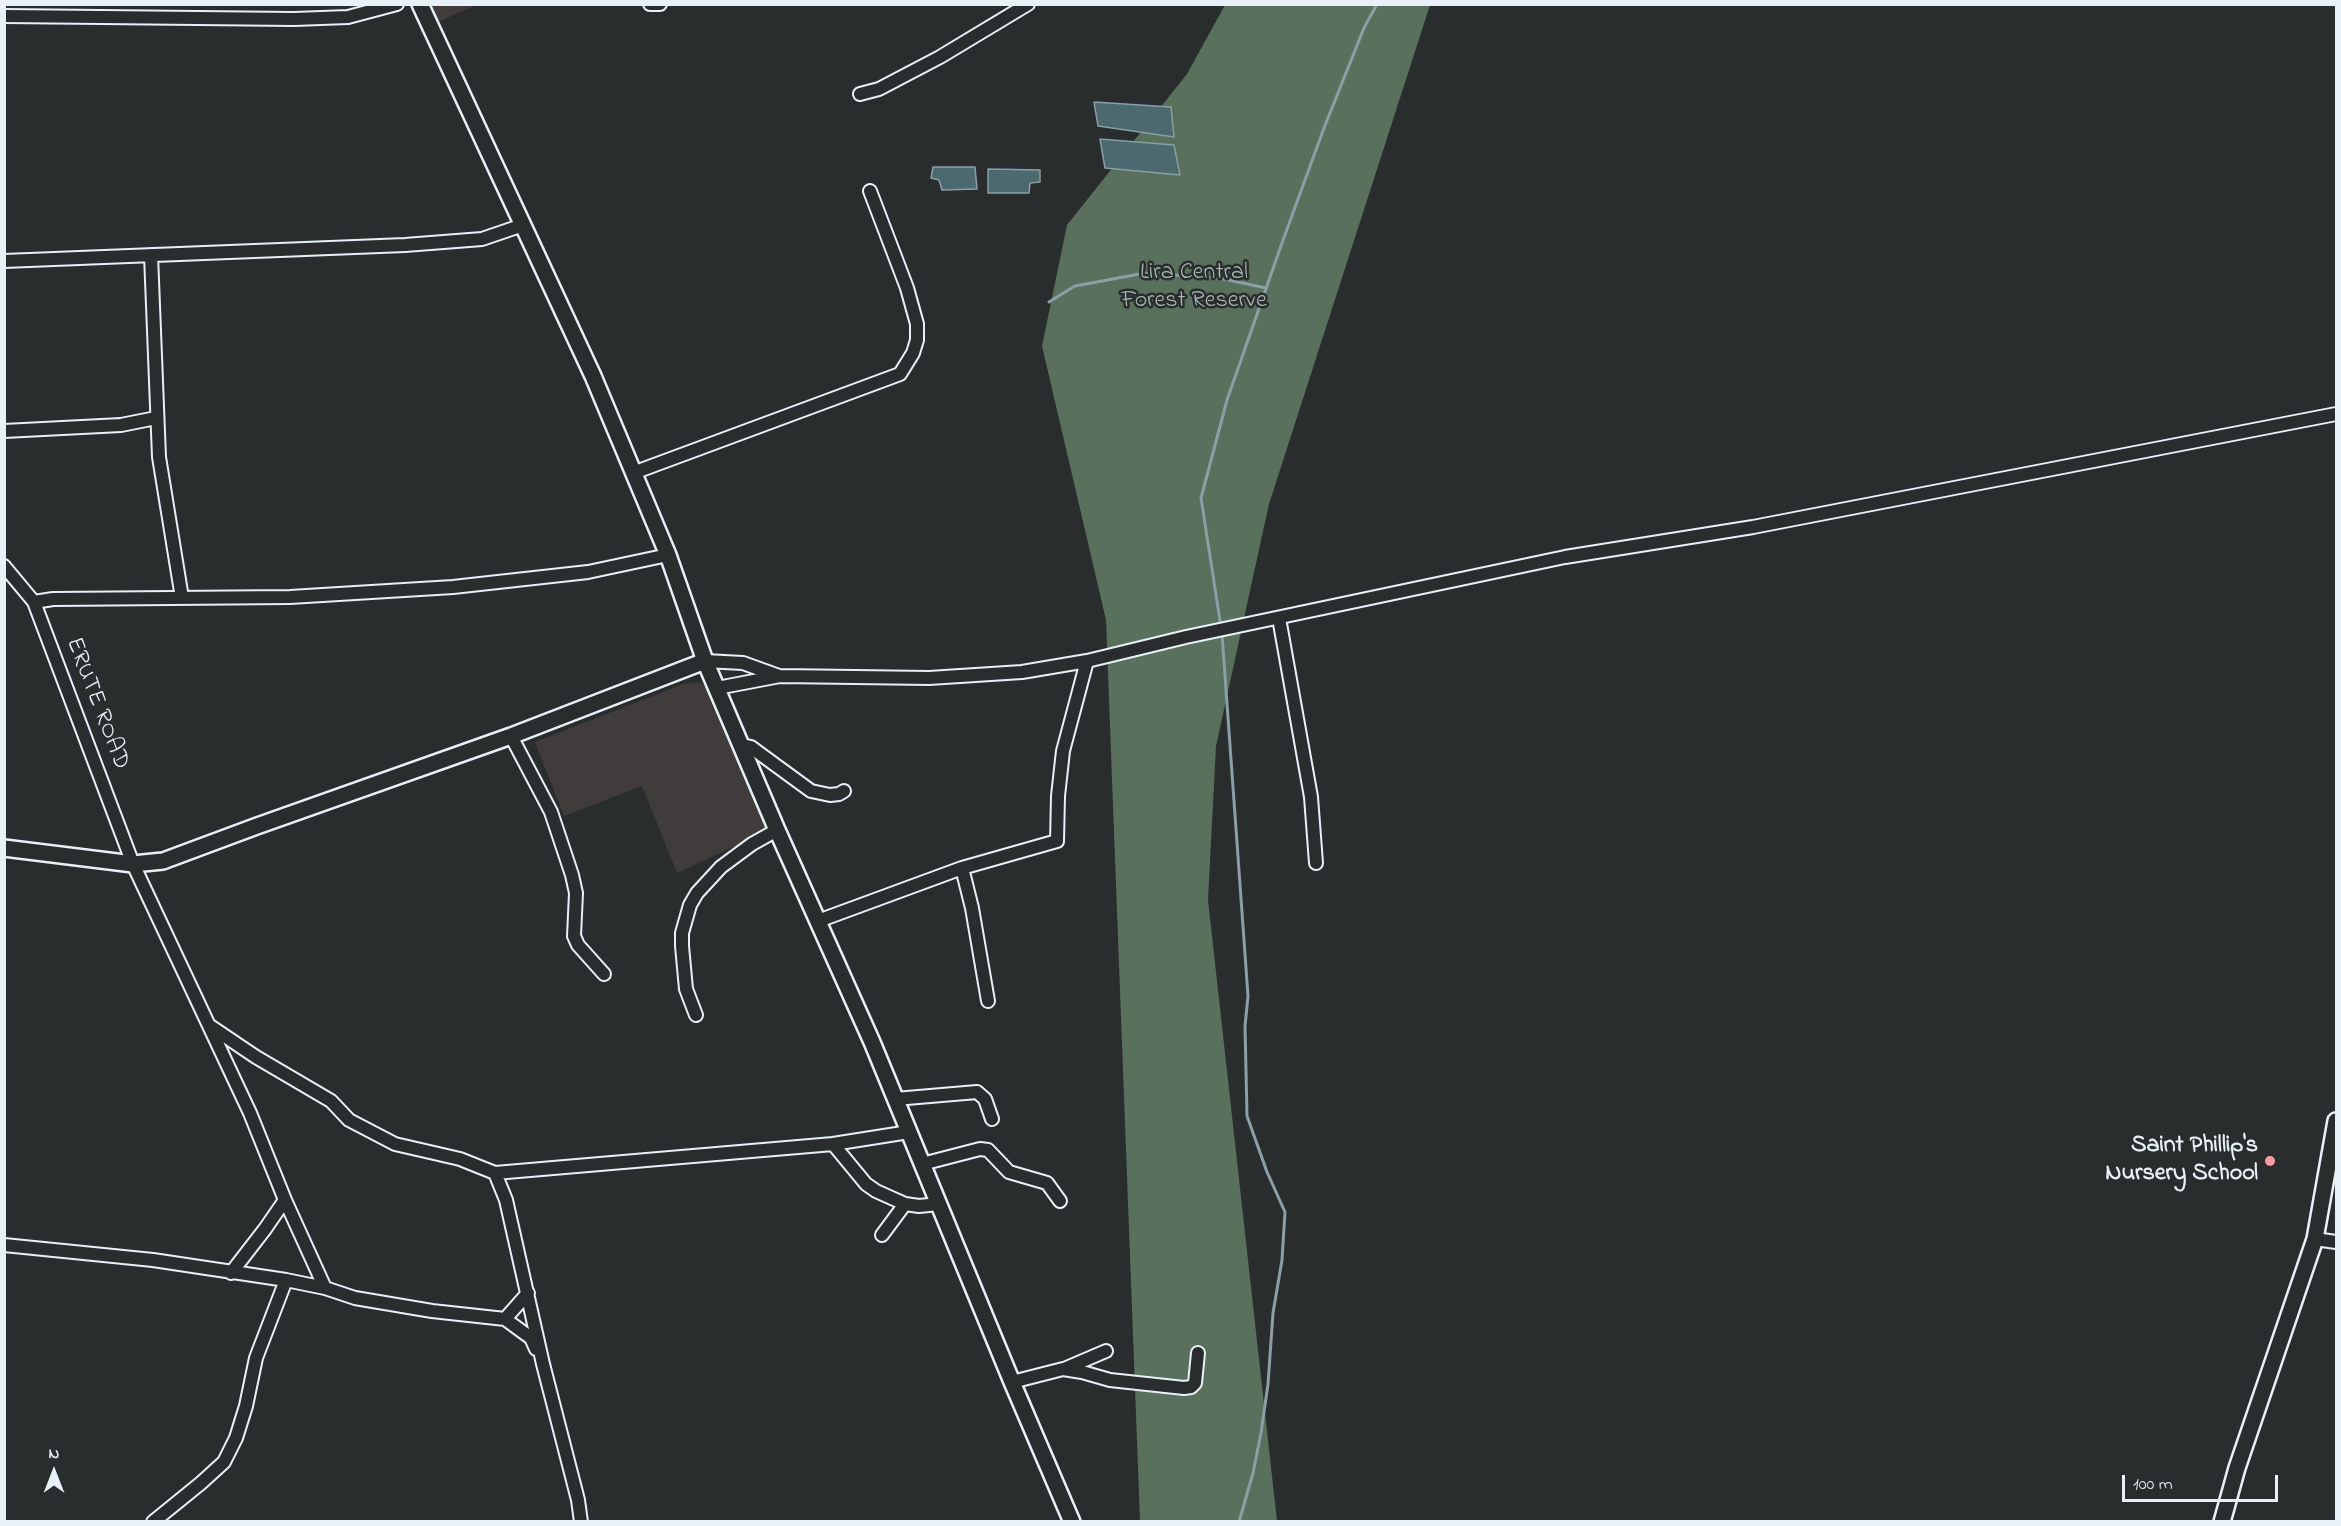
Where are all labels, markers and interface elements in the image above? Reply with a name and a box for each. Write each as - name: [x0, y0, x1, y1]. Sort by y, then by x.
- park label: Lira Central Forest Reserve: [1121, 260, 1267, 316]
- street label: ERUTE ROAD: [58, 634, 134, 774]
- place label: Saint Phillip's Nursery School: [2105, 1133, 2258, 1189]
- marker: Saint Phillip's Nursery School: [2263, 1154, 2277, 1168]
- north arrow: [24, 1442, 84, 1502]
- text: N: [49, 1442, 59, 1466]
- scale bar: [2125, 1463, 2281, 1501]
- text: 100 m: [2133, 1472, 2173, 1498]

